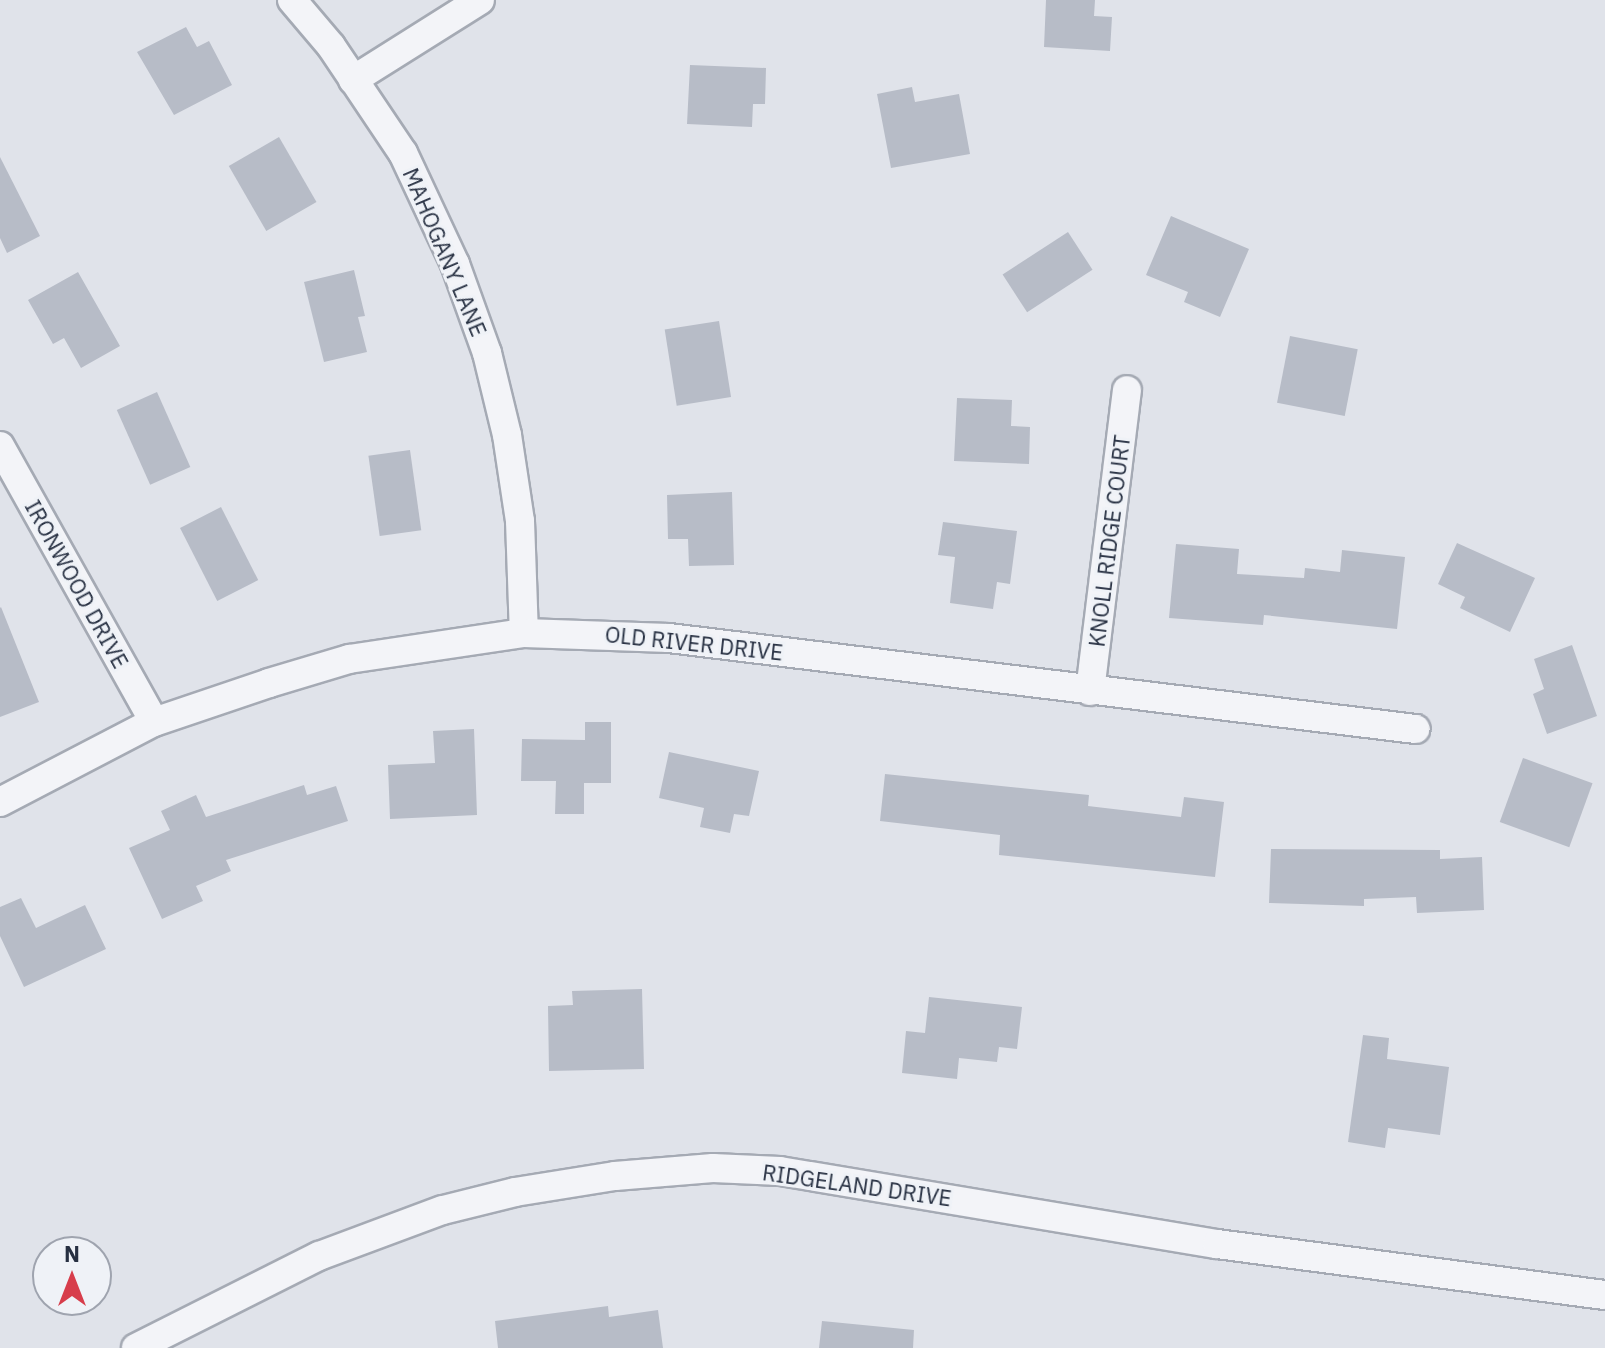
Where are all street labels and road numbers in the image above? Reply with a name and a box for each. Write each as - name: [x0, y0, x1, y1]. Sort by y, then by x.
- street label: MAHOGANY LANE: [398, 164, 492, 340]
- street label: KNOLL RIDGE COURT: [1083, 434, 1135, 648]
- street label: IRONWOOD DRIVE: [20, 495, 134, 673]
- street label: OLD RIVER DRIVE: [604, 621, 784, 665]
- street label: RIDGELAND DRIVE: [761, 1159, 953, 1211]

